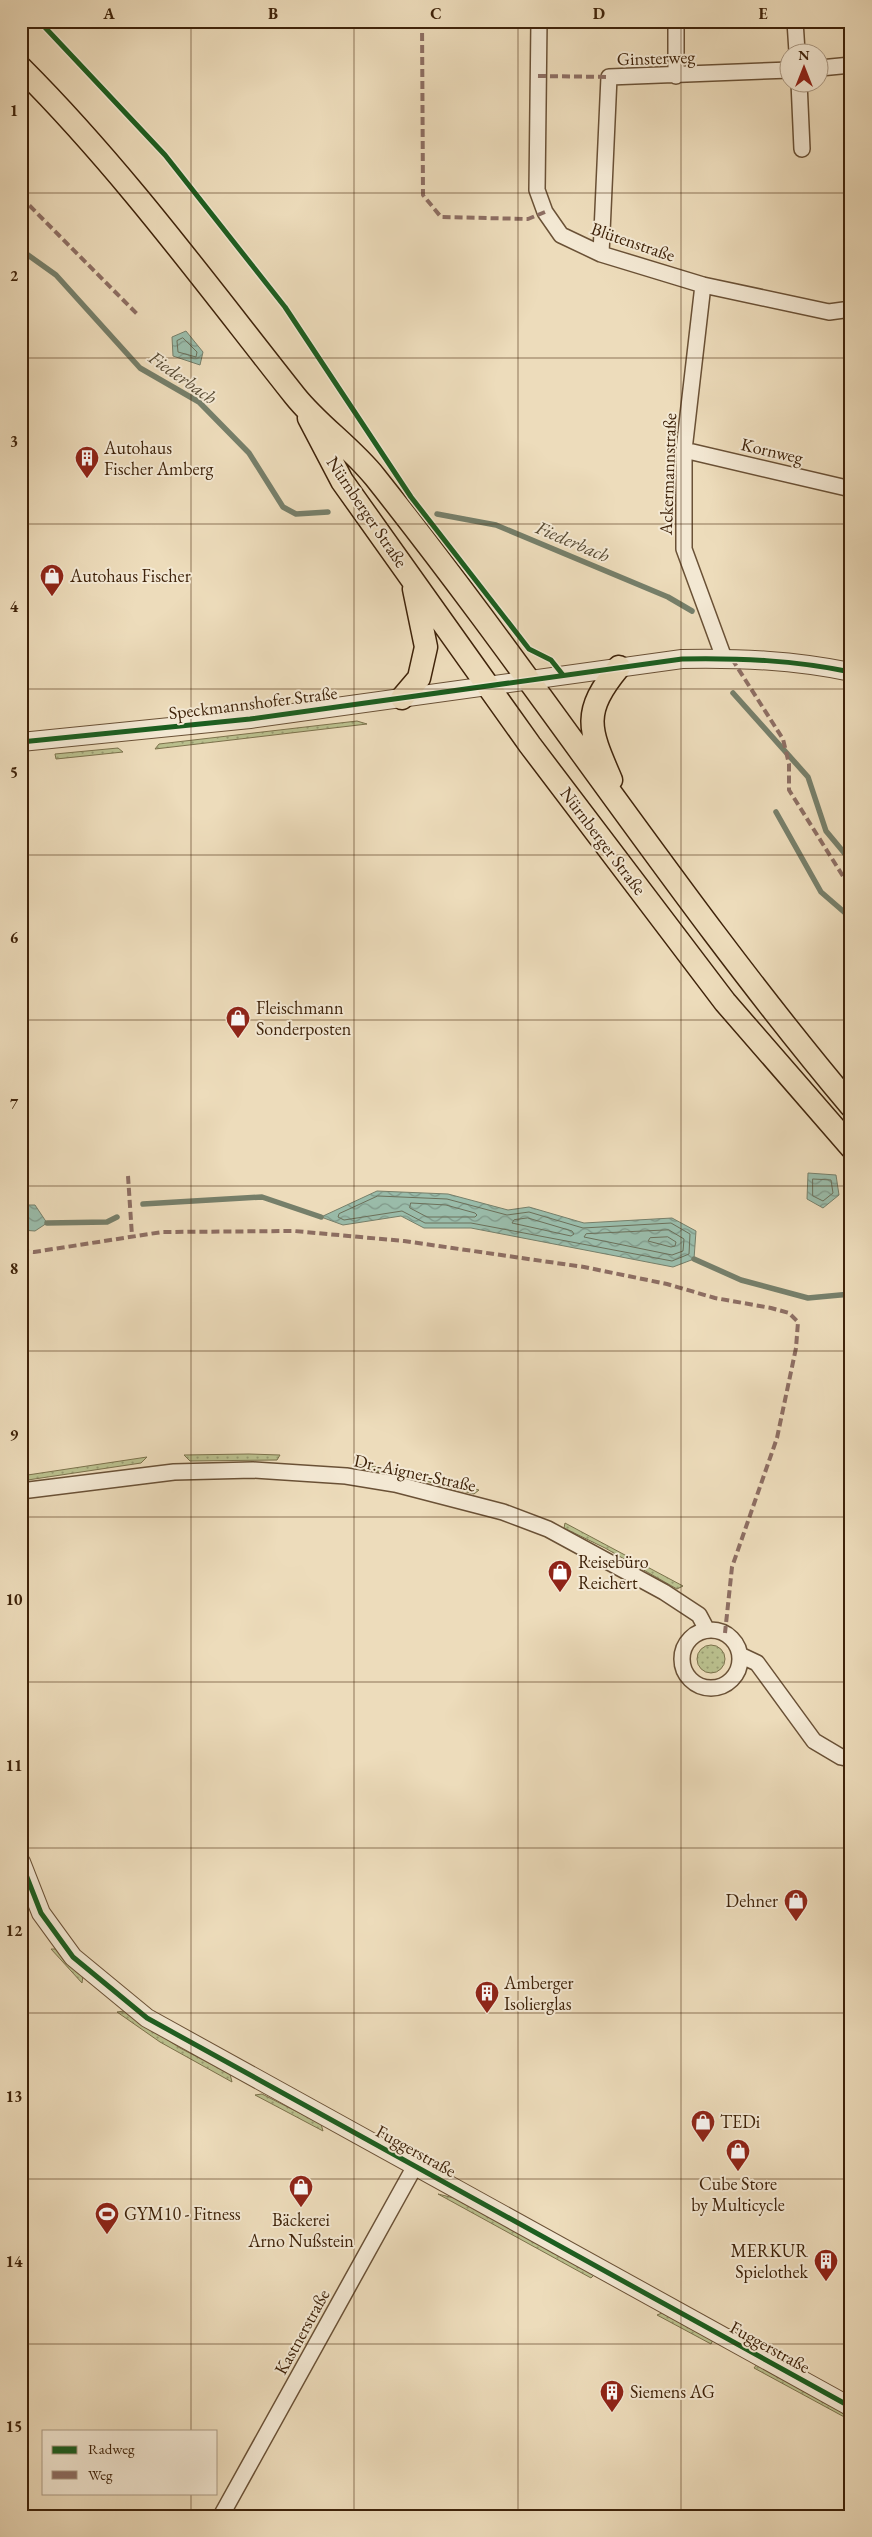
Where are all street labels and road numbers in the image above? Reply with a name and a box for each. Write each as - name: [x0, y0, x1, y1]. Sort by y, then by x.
- street label: Ginsterweg: [616, 45, 696, 70]
- street label: Blütenstraße: [588, 216, 678, 267]
- street label: Ackermannstraße: [654, 413, 681, 536]
- street label: Kornweg: [739, 432, 806, 469]
- street label: Nürnberger Straße: [322, 452, 413, 572]
- street label: Speckmannshofer Straße: [167, 681, 339, 724]
- street label: Nürnberger Straße: [555, 782, 652, 899]
- street label: Dr.-Aigner-Straße: [352, 1448, 478, 1497]
- street label: Fuggerstraße: [372, 2119, 460, 2182]
- street label: Kastnerstraße: [269, 2285, 334, 2379]
- street label: Fuggerstraße: [726, 2315, 814, 2378]

